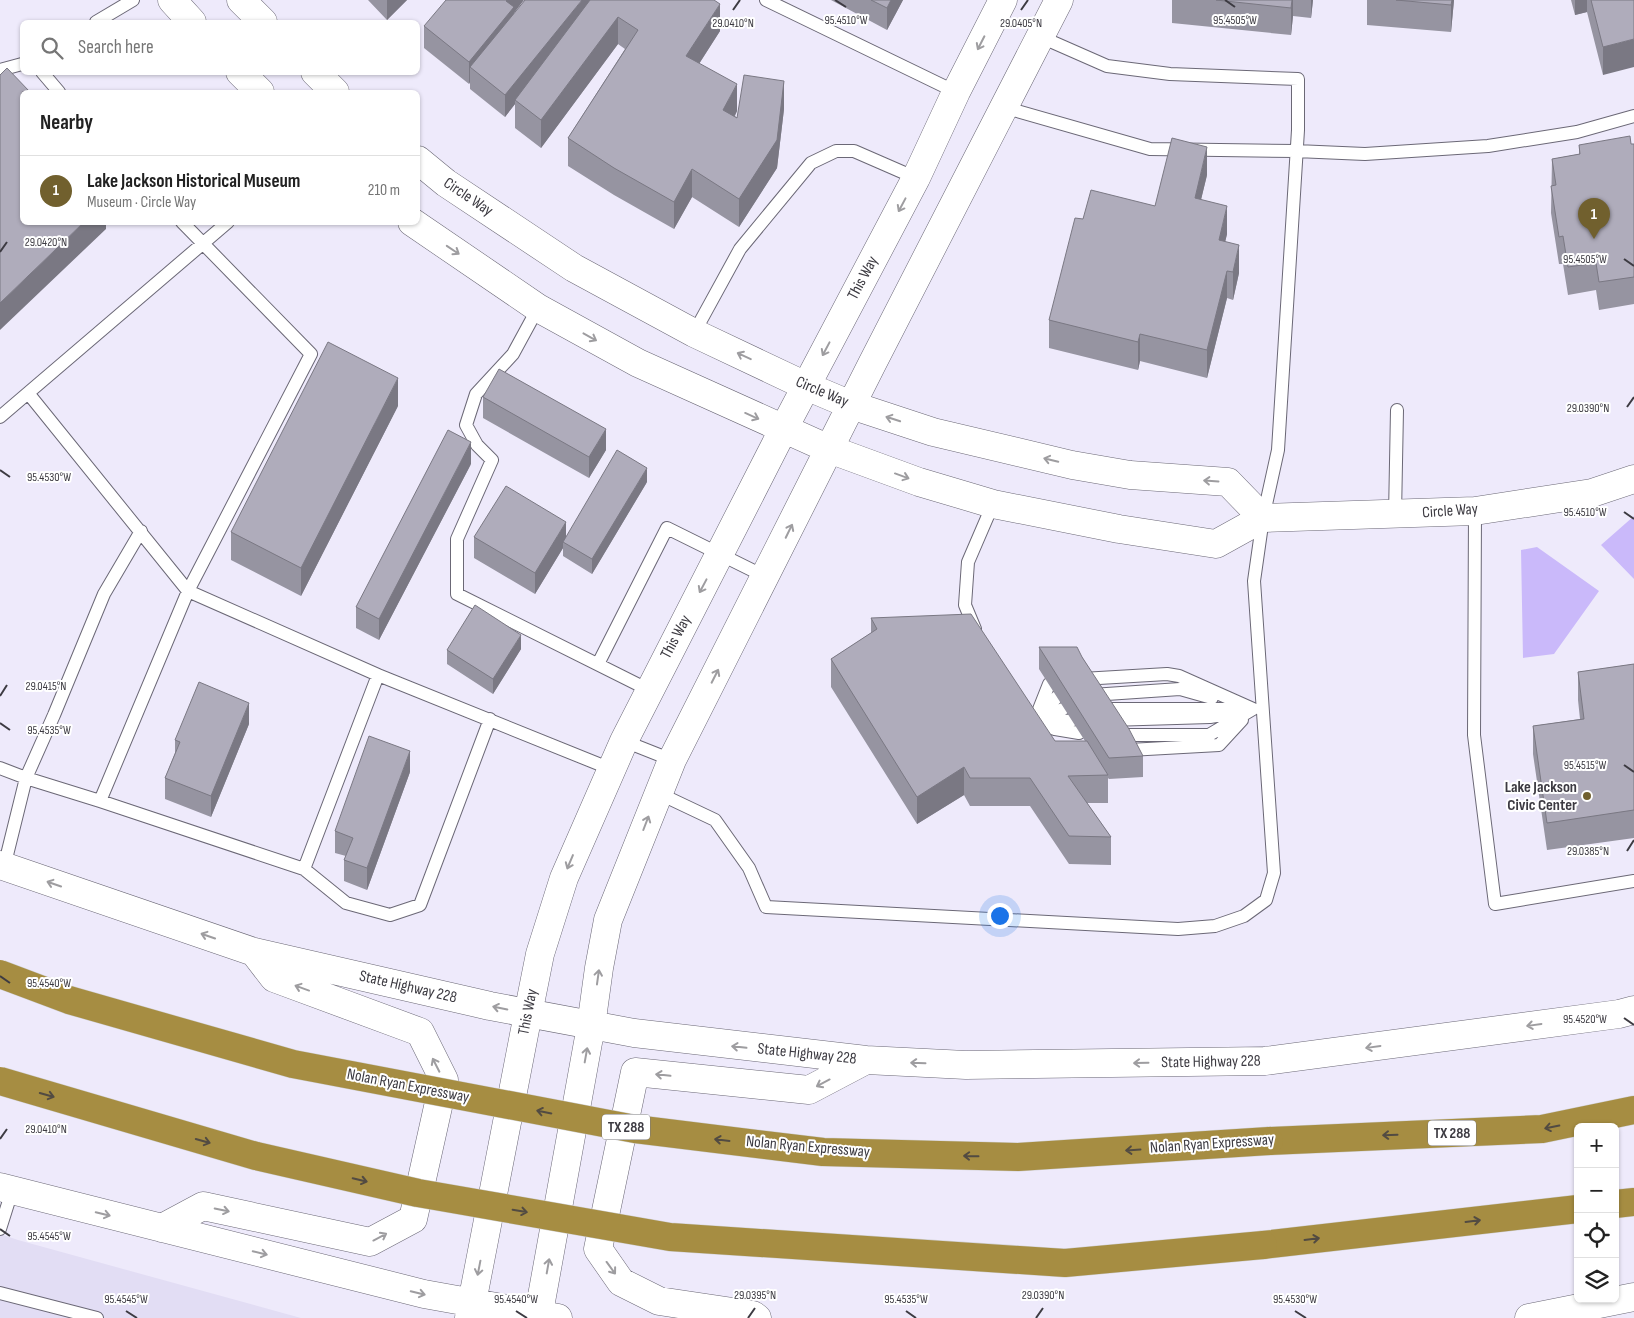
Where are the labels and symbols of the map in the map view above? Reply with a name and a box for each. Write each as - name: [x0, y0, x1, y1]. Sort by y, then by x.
- text: 95.4510°W: [824, 13, 868, 28]
- text: 95.4505°W: [1213, 13, 1257, 28]
- text: 29.0410°N: [712, 16, 754, 31]
- text: 29.0405°N: [1000, 16, 1042, 31]
- one-way arrow: [976, 36, 986, 51]
- street label: Circle Way: [440, 174, 496, 220]
- one-way arrow: [896, 197, 906, 212]
- pin: 1: [1578, 198, 1610, 239]
- text: 29.0420°N: [25, 235, 67, 250]
- one-way arrow: [445, 245, 459, 255]
- text: 95.4505°W: [1563, 252, 1607, 267]
- street label: This Way: [844, 253, 882, 303]
- one-way arrow: [582, 332, 597, 342]
- one-way arrow: [821, 341, 831, 356]
- one-way arrow: [737, 351, 752, 361]
- street label: Circle Way: [793, 372, 851, 412]
- text: 29.0390°N: [1567, 401, 1609, 416]
- one-way arrow: [744, 411, 759, 421]
- one-way arrow: [886, 414, 902, 423]
- one-way arrow: [1043, 455, 1059, 464]
- text: 95.4530°W: [27, 470, 71, 485]
- one-way arrow: [894, 472, 909, 481]
- one-way arrow: [1204, 476, 1220, 486]
- street label: Circle Way: [1422, 500, 1478, 522]
- text: 95.4510°W: [1563, 505, 1607, 520]
- one-way arrow: [785, 524, 794, 539]
- one-way arrow: [698, 578, 707, 593]
- street label: This Way: [657, 612, 695, 662]
- one-way arrow: [711, 669, 720, 684]
- text: 29.0415°N: [26, 679, 66, 694]
- text: 95.4535°W: [27, 723, 71, 738]
- text: 95.4515°W: [1564, 758, 1606, 773]
- place label: Lake Jackson Civic Center: [1505, 778, 1577, 815]
- marker: Lake Jackson Civic Center: [1581, 790, 1593, 802]
- one-way arrow: [642, 816, 651, 831]
- text: 29.0385°N: [1567, 844, 1609, 859]
- one-way arrow: [565, 854, 574, 870]
- one-way arrow: [47, 879, 62, 888]
- your location: [987, 903, 1013, 929]
- one-way arrow: [200, 931, 216, 941]
- street label: State Highway 228: [357, 967, 459, 1007]
- one-way arrow: [593, 970, 603, 986]
- text: 95.4540°W: [27, 976, 71, 991]
- one-way arrow: [295, 983, 310, 992]
- street label: This Way: [514, 987, 542, 1037]
- one-way arrow: [492, 1003, 508, 1012]
- text: 95.4520°W: [1563, 1012, 1607, 1027]
- one-way arrow: [1526, 1020, 1542, 1030]
- street label: State Highway 228: [756, 1039, 858, 1069]
- one-way arrow: [731, 1042, 747, 1051]
- one-way arrow: [1365, 1042, 1381, 1052]
- one-way arrow: [582, 1047, 592, 1063]
- street label: State Highway 228: [1161, 1052, 1261, 1072]
- one-way arrow: [431, 1057, 441, 1072]
- one-way arrow: [910, 1058, 926, 1067]
- one-way arrow: [1134, 1058, 1150, 1068]
- street label: Nolan Ryan Expressway: [345, 1065, 471, 1107]
- one-way arrow: [655, 1070, 671, 1080]
- one-way arrow: [816, 1079, 831, 1088]
- one-way arrow: [38, 1090, 54, 1100]
- one-way arrow: [536, 1106, 552, 1116]
- road number: TX 288: [602, 1114, 650, 1140]
- road number: TX 288: [1428, 1120, 1476, 1146]
- text: 29.0410°N: [25, 1122, 67, 1137]
- one-way arrow: [1544, 1123, 1560, 1132]
- street label: Nolan Ryan Expressway: [1149, 1130, 1275, 1158]
- one-way arrow: [1382, 1131, 1398, 1140]
- street label: Nolan Ryan Expressway: [745, 1132, 871, 1162]
- one-way arrow: [714, 1134, 730, 1144]
- one-way arrow: [194, 1136, 210, 1146]
- one-way arrow: [1125, 1145, 1141, 1154]
- one-way arrow: [963, 1151, 980, 1161]
- one-way arrow: [352, 1176, 368, 1185]
- one-way arrow: [214, 1206, 230, 1215]
- one-way arrow: [511, 1206, 527, 1216]
- one-way arrow: [95, 1209, 111, 1219]
- one-way arrow: [1465, 1216, 1481, 1226]
- text: 95.4545°W: [27, 1229, 71, 1244]
- one-way arrow: [372, 1232, 387, 1241]
- one-way arrow: [1304, 1234, 1320, 1244]
- one-way arrow: [252, 1249, 268, 1258]
- one-way arrow: [473, 1259, 483, 1275]
- one-way arrow: [543, 1259, 553, 1275]
- one-way arrow: [606, 1261, 616, 1275]
- text: 29.0395°N: [734, 1288, 776, 1303]
- text: 29.0390°N: [1022, 1288, 1064, 1303]
- one-way arrow: [409, 1289, 425, 1298]
- text: 95.4545°W: [104, 1292, 148, 1307]
- text: 95.4540°W: [494, 1292, 538, 1307]
- text: 95.4535°W: [884, 1292, 928, 1307]
- text: 95.4530°W: [1273, 1292, 1317, 1307]

